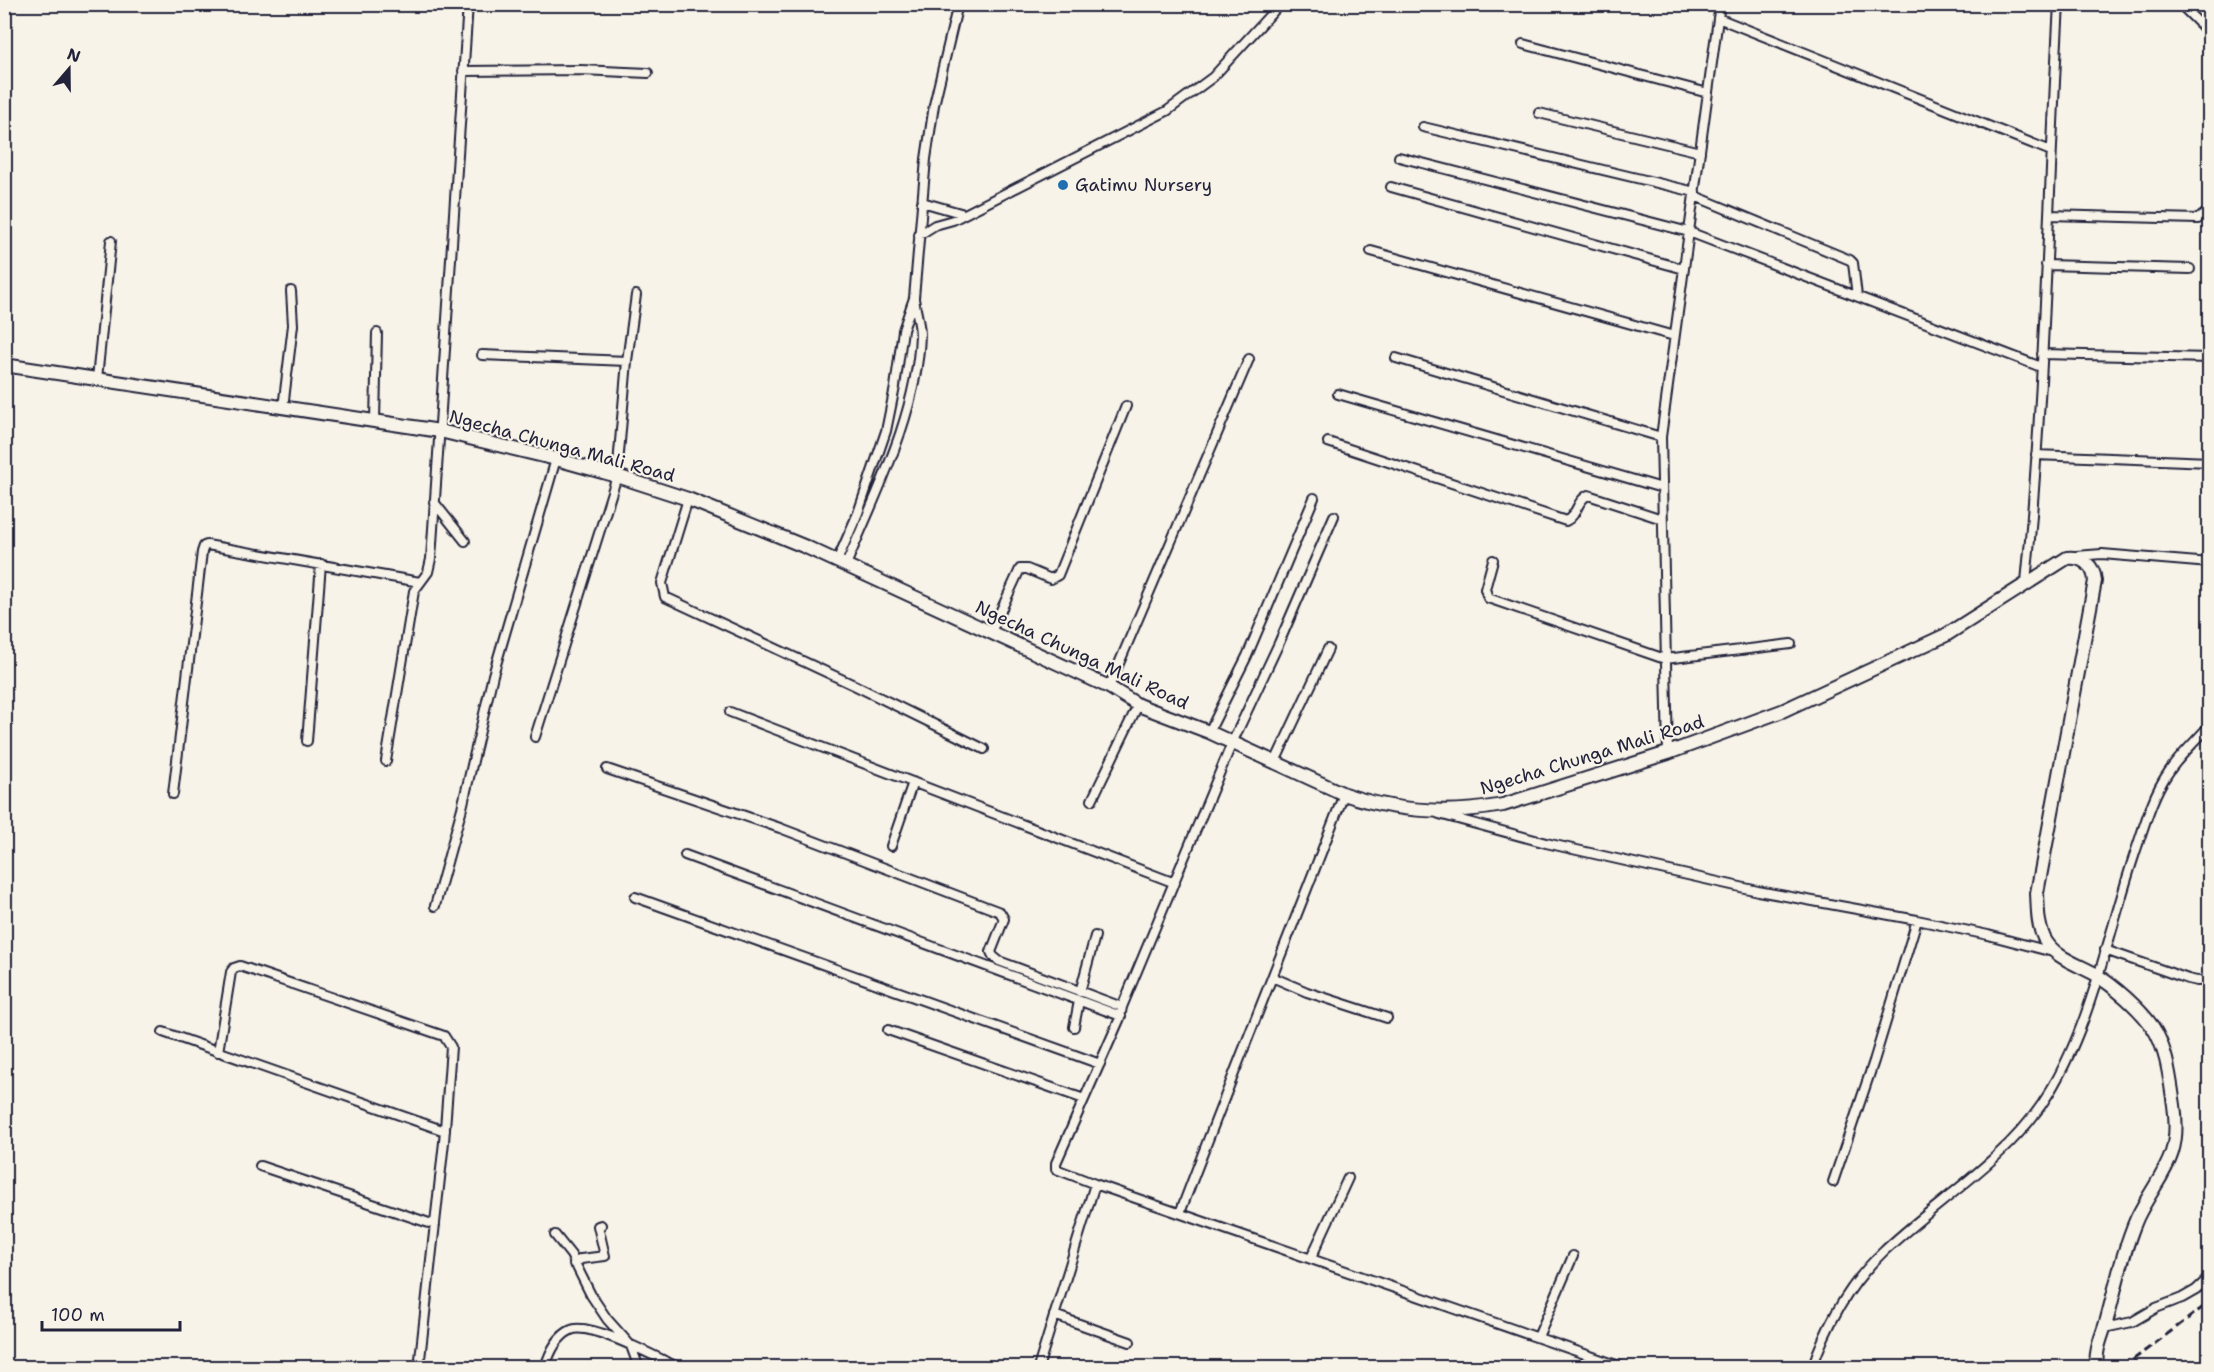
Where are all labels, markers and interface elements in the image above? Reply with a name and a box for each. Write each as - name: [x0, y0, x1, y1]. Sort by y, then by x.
- north arrow: [39, 39, 99, 99]
- text: N: [64, 43, 84, 67]
- place label: Gatimu Nursery: [1075, 173, 1212, 197]
- marker: Gatimu Nursery: [1056, 178, 1070, 192]
- street label: Ngecha Chunga Mali Road: [446, 404, 678, 488]
- street label: Ngecha Chunga Mali Road: [971, 595, 1193, 715]
- street label: Ngecha Chunga Mali Road: [1477, 709, 1707, 801]
- scale bar: [42, 1294, 180, 1332]
- text: 100 m: [51, 1303, 105, 1327]

